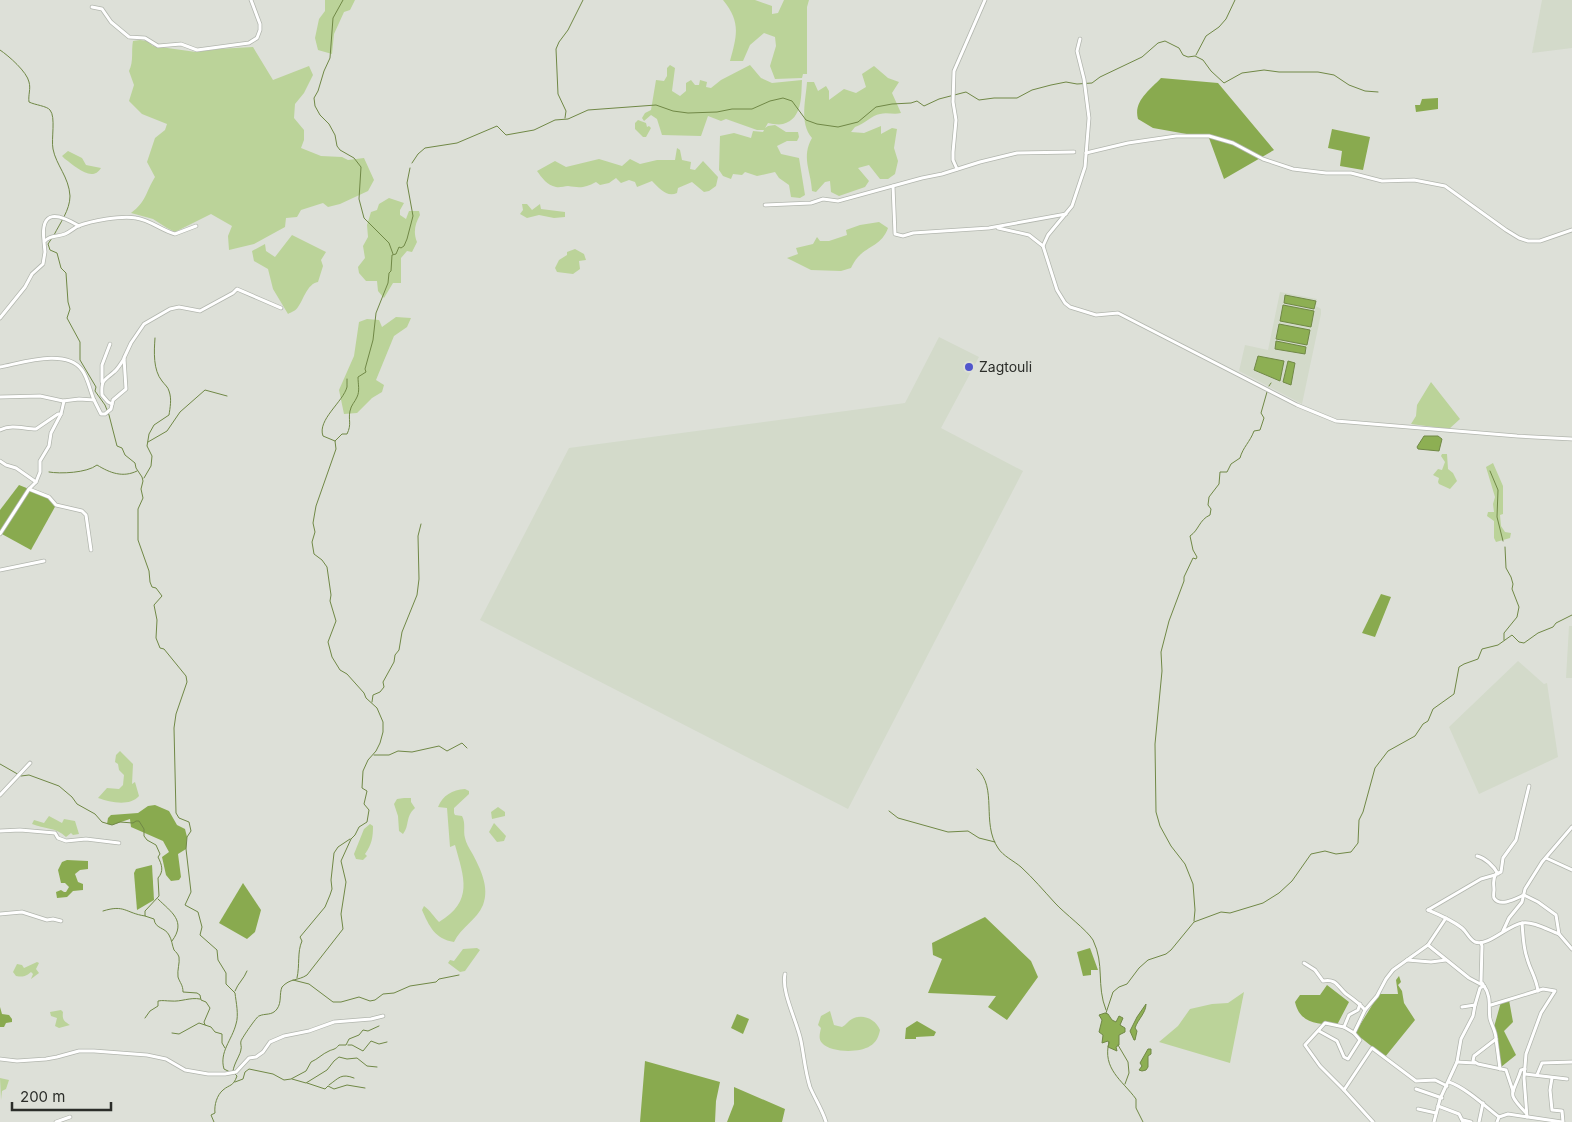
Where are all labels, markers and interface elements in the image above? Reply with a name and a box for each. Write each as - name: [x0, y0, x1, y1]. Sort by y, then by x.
- place label: Zagtouli: [979, 358, 1032, 375]
- marker: Zagtouli: [963, 361, 975, 373]
- scale bar: [12, 1080, 111, 1112]
- text: 200 m: [20, 1087, 65, 1106]

